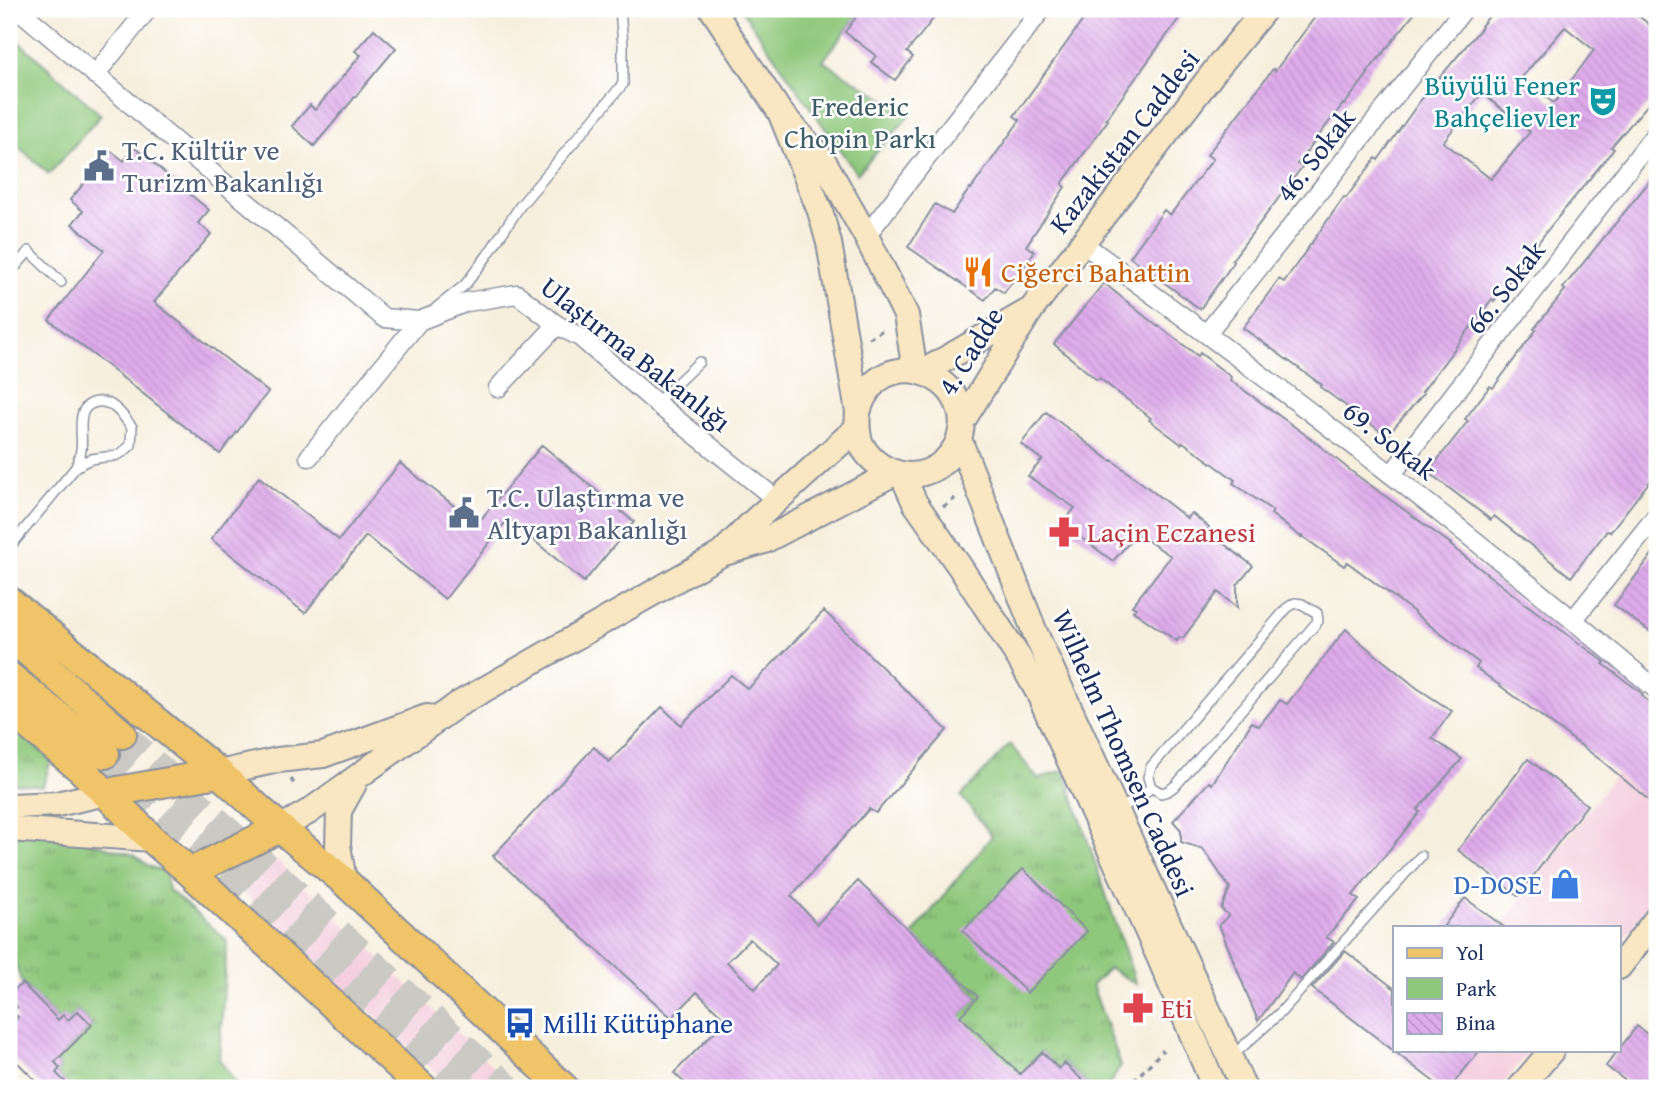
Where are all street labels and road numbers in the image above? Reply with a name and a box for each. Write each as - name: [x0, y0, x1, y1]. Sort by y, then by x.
- street label: Kazakistan Caddesi: [1039, 40, 1209, 242]
- street label: 46. Sokak: [1265, 98, 1365, 210]
- street label: 66. Sokak: [1455, 230, 1555, 342]
- street label: Ulaştırma Bakanlığı: [532, 266, 740, 441]
- street label: 4. Cadde: [926, 298, 1013, 403]
- street label: 69. Sokak: [1335, 390, 1447, 490]
- street label: Wilhelm Thomsen Caddesi: [1043, 603, 1206, 903]

